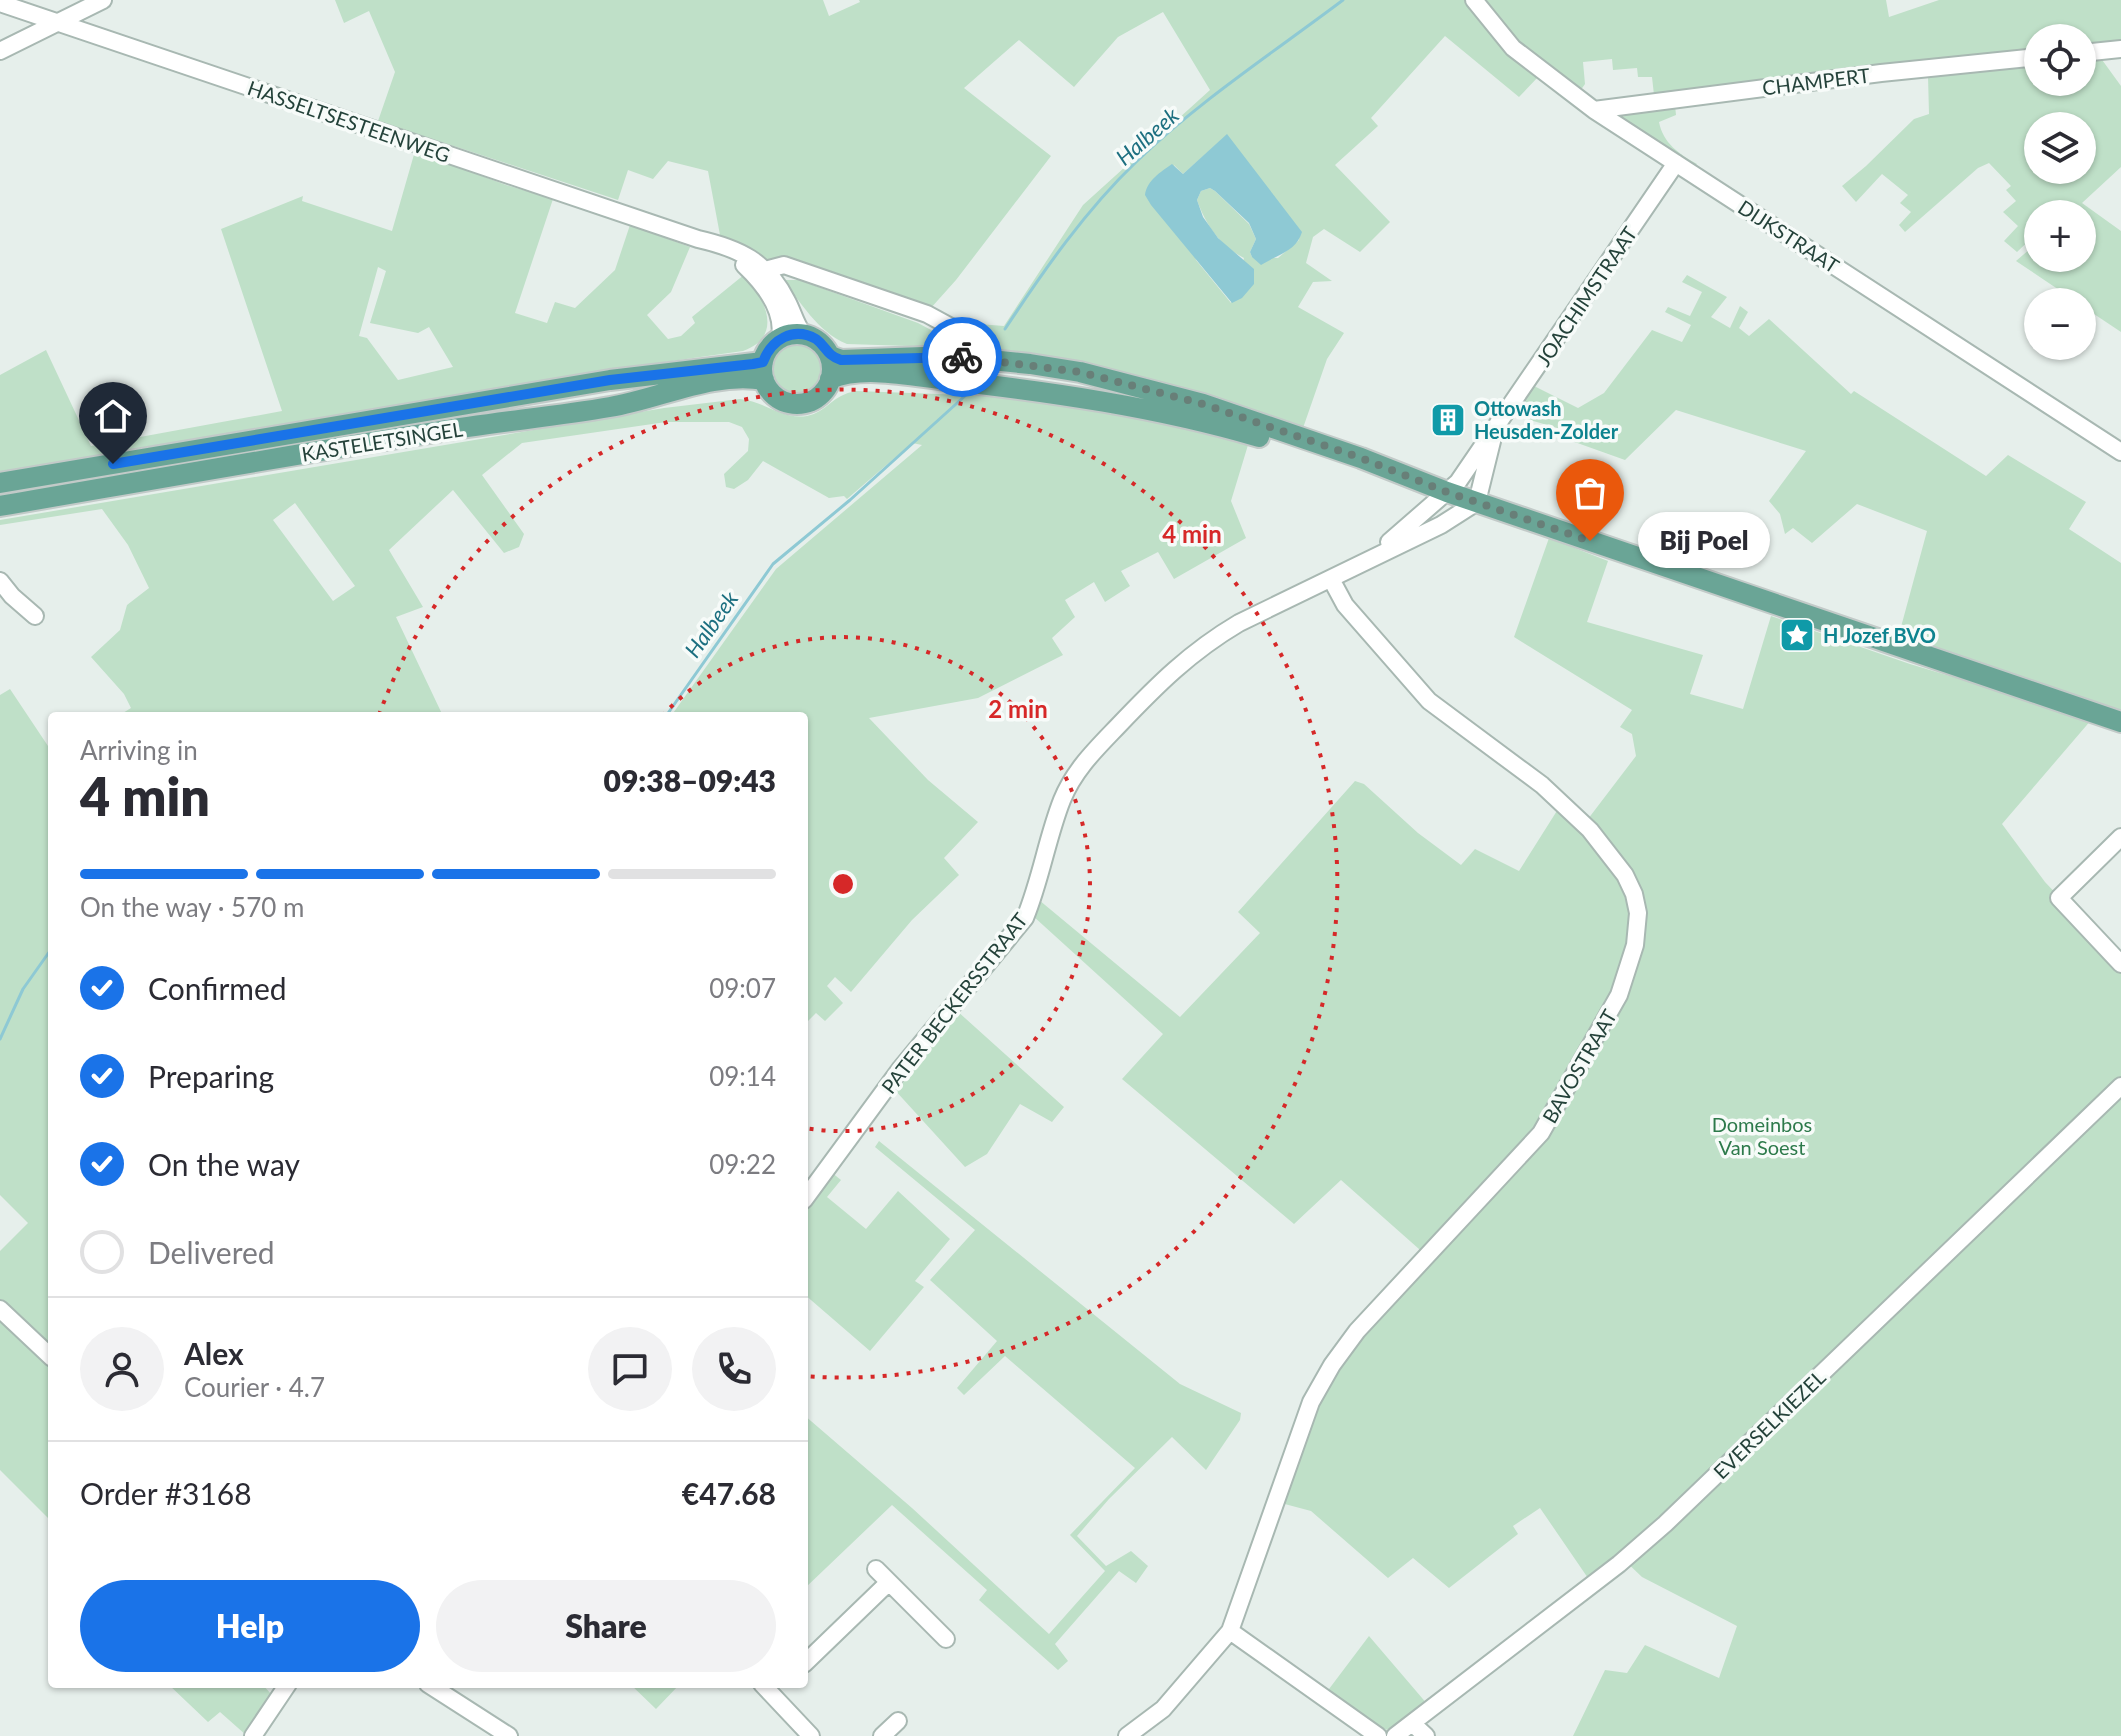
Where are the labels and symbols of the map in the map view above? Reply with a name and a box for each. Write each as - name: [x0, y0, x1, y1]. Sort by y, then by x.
- street label: CHAMPERT: [1761, 62, 1871, 100]
- street label: HASSELTSESTEENWEG: [245, 75, 453, 167]
- water label: Halbeek: [1110, 101, 1184, 171]
- street label: DIJKSTRAAT: [1734, 195, 1844, 278]
- street label: JOACHIMSTRAAT: [1531, 222, 1642, 370]
- courier: [922, 317, 1002, 397]
- pin: [79, 382, 147, 464]
- place label: Ottowash Heusden-Zolder: [1474, 396, 1619, 443]
- building icon: Ottowash Heusden-Zolder: [1429, 401, 1467, 439]
- street label: KASTELETSINGEL: [300, 416, 464, 466]
- pin: [1556, 459, 1624, 541]
- callout: Bij Poel: [1638, 513, 1770, 569]
- text: 4 min: [1162, 519, 1222, 548]
- water label: Halbeek: [679, 585, 744, 662]
- place icon: H Jozef BVO: [1778, 616, 1816, 654]
- place label: H Jozef BVO: [1823, 623, 1936, 647]
- text: 2 min: [988, 694, 1048, 723]
- centre of rings: [829, 870, 857, 898]
- street label: PATER BECKERSSTRAAT: [876, 908, 1032, 1098]
- street label: BAVOSTRAAT: [1537, 1005, 1621, 1127]
- park label: Domeinbos Van Soest: [1712, 1112, 1812, 1159]
- street label: EVERSELKIEZEL: [1708, 1365, 1830, 1483]

